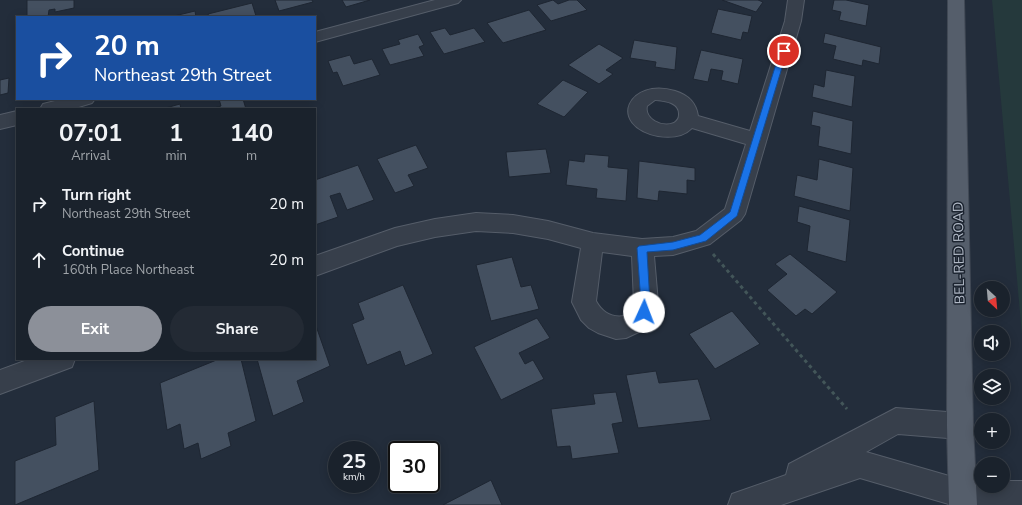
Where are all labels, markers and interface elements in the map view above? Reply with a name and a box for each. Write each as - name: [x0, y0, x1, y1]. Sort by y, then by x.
- text: 20 m: [94, 27, 160, 65]
- icon: right: [28, 32, 80, 84]
- pin: [767, 34, 801, 68]
- icon: arrive: [773, 40, 795, 62]
- text: Northeast 29th Street: [94, 63, 271, 87]
- text: 07:01: [59, 117, 122, 149]
- text: 1: [169, 117, 183, 149]
- text: 140: [230, 117, 273, 149]
- text: Arrival: [71, 147, 110, 165]
- text: min: [165, 147, 187, 165]
- text: m: [246, 147, 257, 165]
- text: Turn right: [62, 185, 131, 205]
- icon: right: [28, 193, 50, 215]
- text: 20 m: [269, 194, 304, 214]
- street label: BEL-RED ROAD: [949, 202, 969, 304]
- text: Northeast 29th Street: [62, 205, 190, 223]
- text: Continue: [62, 241, 124, 261]
- icon: ahead: [28, 249, 50, 271]
- text: 20 m: [269, 250, 304, 270]
- text: 160th Place Northeast: [62, 261, 194, 279]
- north arrow: [974, 281, 1010, 317]
- map controls: [974, 281, 1010, 493]
- position arrow: [623, 291, 665, 333]
- button: Exit: [28, 306, 162, 352]
- button: Share: [170, 306, 304, 352]
- button: sound: [974, 325, 1010, 361]
- button: layers: [974, 369, 1010, 405]
- button: +: [974, 413, 1010, 449]
- speed limit sign: 30: [388, 441, 440, 493]
- text: 25: [342, 448, 366, 475]
- button: −: [974, 457, 1010, 493]
- text: km/h: [343, 470, 365, 484]

